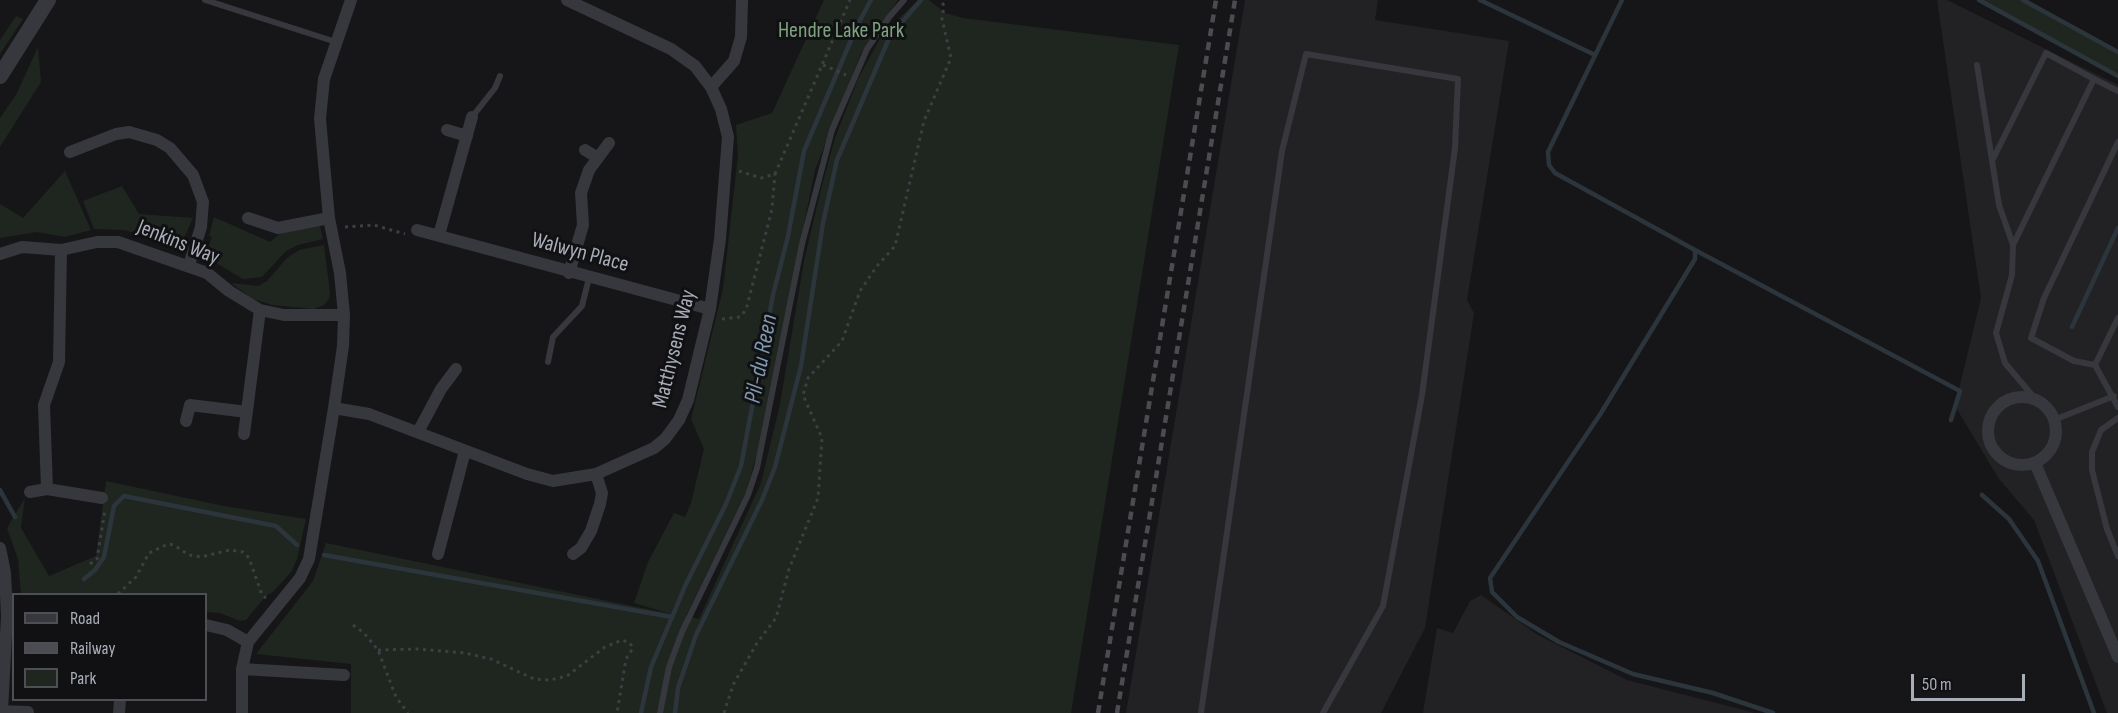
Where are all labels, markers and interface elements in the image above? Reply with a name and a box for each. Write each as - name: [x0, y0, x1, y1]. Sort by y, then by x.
- park label: Hendre Lake Park: [778, 18, 904, 44]
- street label: Jenkins Way: [133, 215, 223, 271]
- street label: Walwyn Place: [529, 227, 631, 279]
- street label: Matthysens Way: [648, 287, 702, 411]
- water label: Pil-du Reen: [739, 312, 785, 406]
- legend: [12, 593, 207, 701]
- text: Road: [70, 608, 100, 629]
- text: Railway: [70, 638, 115, 659]
- scale bar: [1914, 662, 2028, 700]
- text: Park: [70, 668, 96, 689]
- text: 50 m: [1922, 674, 1952, 695]

